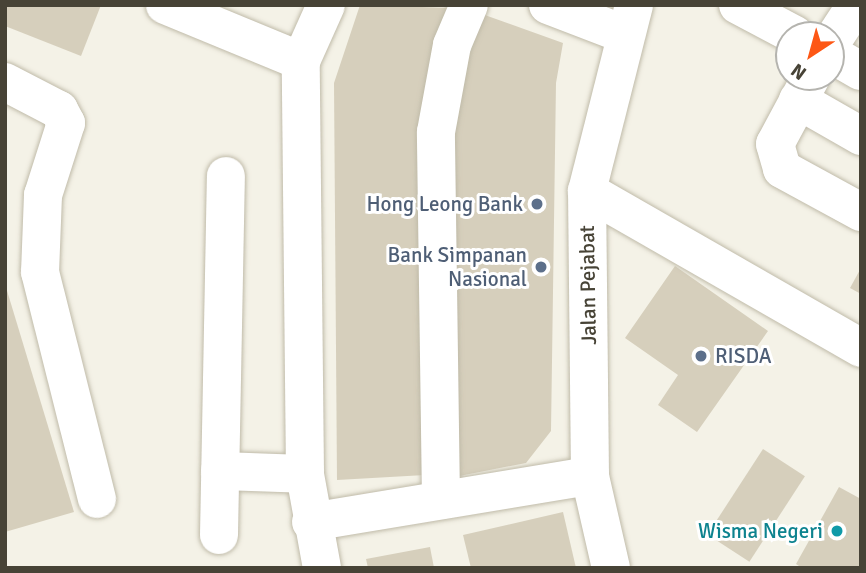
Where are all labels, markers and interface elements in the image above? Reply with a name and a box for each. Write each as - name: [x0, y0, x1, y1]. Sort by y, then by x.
- north arrow: [775, 21, 845, 91]
- text: N: [786, 58, 811, 85]
- place label: Hong Leong Bank: [366, 191, 523, 217]
- marker: Hong Leong Bank: [529, 196, 545, 212]
- street label: Jalan Pejabat: [574, 225, 602, 345]
- place label: Bank Simpanan Nasional: [388, 242, 527, 292]
- marker: Bank Simpanan Nasional: [533, 259, 549, 275]
- place label: RISDA: [715, 343, 772, 369]
- marker: RISDA: [693, 348, 709, 364]
- place label: Wisma Negeri: [698, 518, 823, 544]
- marker: Wisma Negeri: [829, 523, 845, 539]

